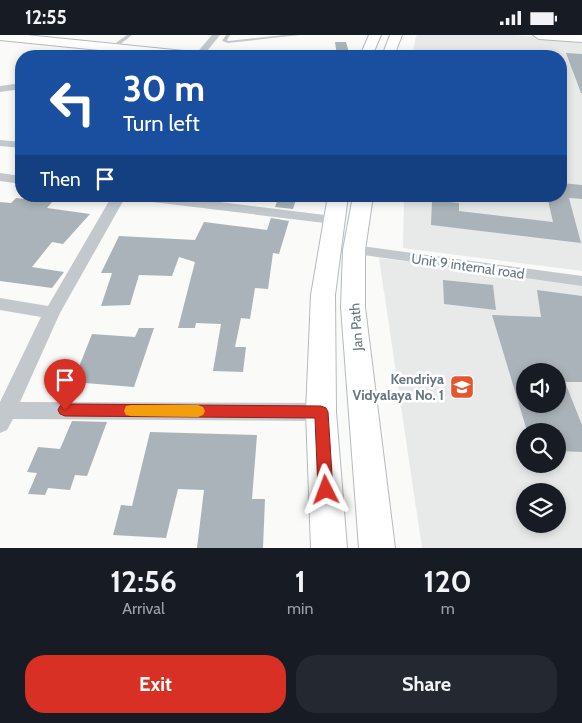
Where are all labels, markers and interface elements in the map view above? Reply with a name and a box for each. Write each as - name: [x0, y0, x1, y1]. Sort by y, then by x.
- text: 12:55: [25, 6, 67, 29]
- text: 30 m: [123, 67, 205, 110]
- icon: left: [40, 70, 105, 135]
- text: Turn left: [123, 110, 200, 137]
- icon: arrive: [91, 165, 119, 193]
- text: Then: [40, 168, 81, 191]
- street label: Unit 9 internal road: [410, 249, 526, 283]
- street label: Jan Path: [345, 303, 367, 352]
- pin: [44, 359, 86, 410]
- map controls: [516, 363, 566, 533]
- button: sound: [516, 363, 566, 413]
- icon: arrive: [51, 366, 79, 394]
- place label: Kendriya Vidyalaya No. 1: [353, 370, 444, 404]
- school or university icon: Kendriya Vidyalaya No. 1: [449, 374, 475, 400]
- button: search: [516, 423, 566, 473]
- position arrow: [299, 463, 351, 515]
- button: layers: [516, 483, 566, 533]
- text: 12:56: [110, 563, 177, 600]
- text: 1: [295, 563, 306, 600]
- text: 120: [424, 563, 472, 600]
- text: Arrival: [122, 599, 165, 618]
- text: min: [287, 599, 313, 618]
- text: m: [441, 599, 455, 618]
- button: Exit: [25, 655, 286, 713]
- button: Share: [296, 655, 557, 713]

